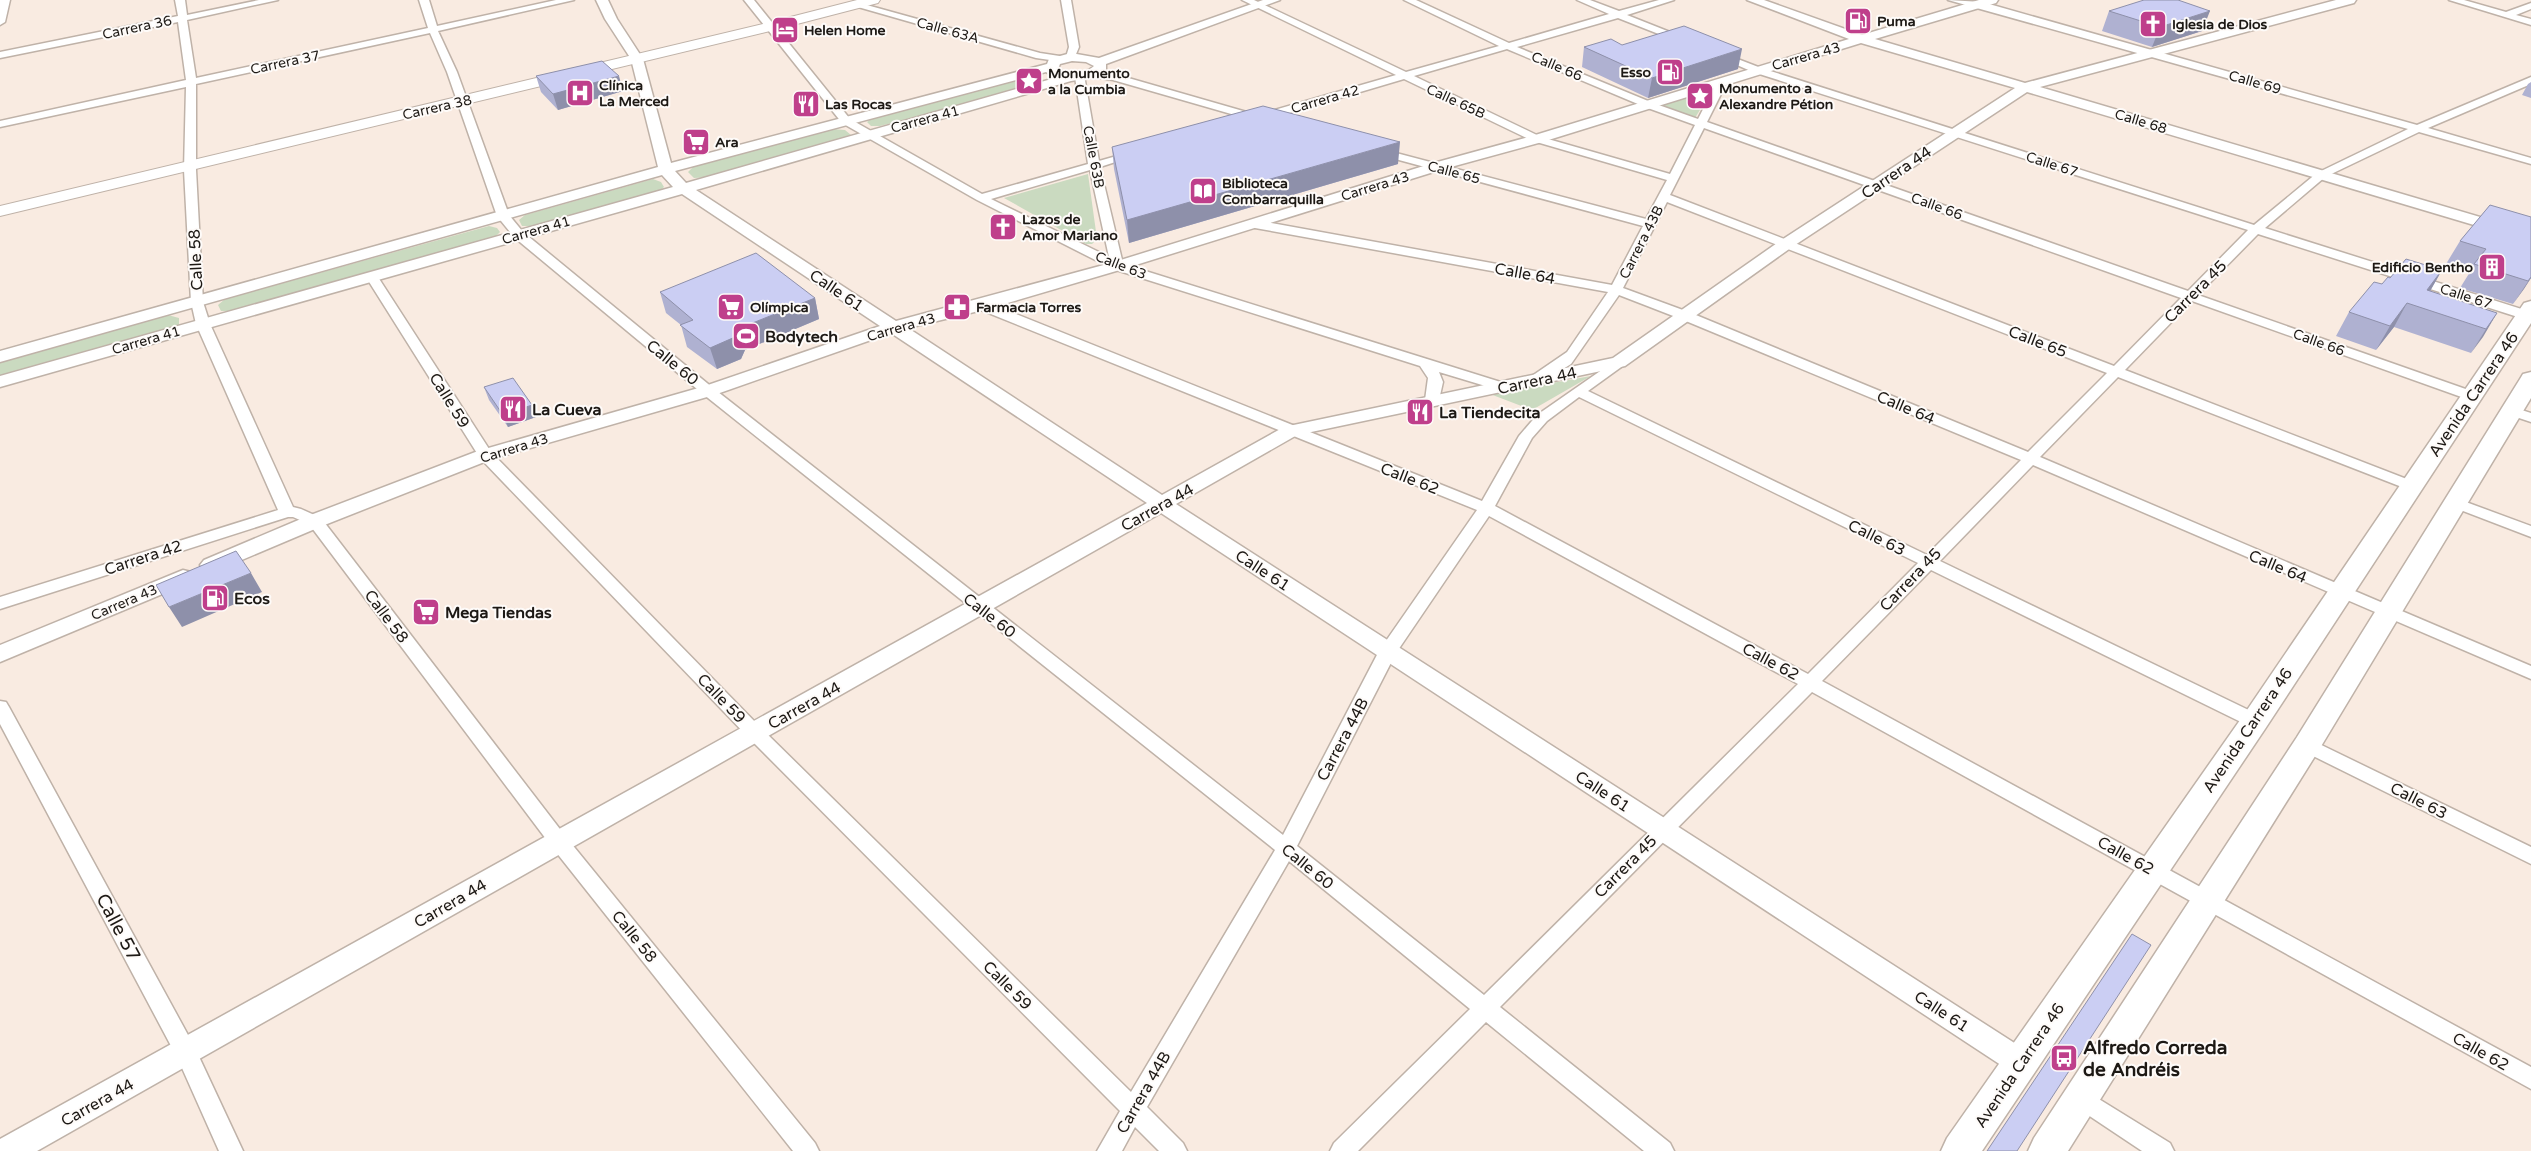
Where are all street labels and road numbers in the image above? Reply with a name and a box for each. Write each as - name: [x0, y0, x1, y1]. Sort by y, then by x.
- street label: Carrera 36: [101, 12, 174, 43]
- street label: Calle 63A: [915, 14, 981, 47]
- street label: Carrera 43: [1770, 39, 1842, 74]
- street label: Carrera 37: [249, 47, 321, 78]
- street label: Calle 66: [1529, 48, 1585, 85]
- street label: Calle 69: [2227, 67, 2283, 98]
- street label: Calle 65B: [1423, 80, 1488, 123]
- street label: Carrera 42: [1289, 82, 1361, 117]
- street label: Carrera 38: [401, 91, 474, 124]
- street label: Carrera 41: [889, 102, 961, 137]
- street label: Calle 68: [2113, 105, 2169, 138]
- street label: Calle 63B: [1079, 124, 1108, 190]
- street label: Carrera 44: [1858, 142, 1936, 204]
- street label: Calle 67: [2024, 148, 2080, 181]
- street label: Calle 65: [1426, 157, 1482, 188]
- street label: Carrera 43: [1339, 168, 1411, 205]
- street label: Calle 66: [1909, 189, 1965, 224]
- street label: Carrera 43B: [1616, 203, 1667, 282]
- street label: Carrera 41: [500, 213, 572, 248]
- street label: Calle 58: [184, 229, 208, 291]
- street label: Calle 63: [1093, 248, 1149, 283]
- street label: Carrera 45: [2160, 256, 2231, 327]
- street label: Calle 64: [1493, 259, 1557, 289]
- street label: Calle 61: [805, 265, 867, 316]
- street label: Calle 67: [2438, 280, 2494, 313]
- street label: Carrera 43: [865, 310, 937, 345]
- street label: Calle 65: [2005, 322, 2070, 362]
- street label: Carrera 41: [110, 323, 182, 358]
- street label: Calle 66: [2291, 325, 2347, 360]
- street label: Avenida Carrera 46: [2425, 328, 2523, 461]
- street label: Calle 60: [642, 336, 703, 390]
- street label: Carrera 44: [1496, 363, 1579, 399]
- street label: Calle 59: [424, 369, 474, 432]
- street label: Calle 64: [1873, 387, 1938, 429]
- street label: Carrera 43: [478, 430, 550, 467]
- street label: Calle 62: [1377, 459, 1442, 499]
- street label: Carrera 44: [1117, 480, 1198, 536]
- street label: Calle 63: [1845, 515, 1909, 560]
- street label: Carrera 42: [102, 536, 185, 580]
- street label: Carrera 45: [1876, 544, 1946, 616]
- street label: Calle 61: [1231, 546, 1294, 596]
- street label: Calle 64: [2245, 546, 2310, 588]
- street label: Carrera 43: [88, 581, 160, 624]
- street label: Calle 58: [360, 586, 413, 647]
- street label: Calle 60: [959, 589, 1020, 643]
- street label: Calle 62: [1739, 639, 1802, 685]
- street label: Avenida Carrera 46: [2199, 664, 2297, 797]
- street label: Calle 59: [693, 670, 750, 728]
- street label: Carrera 44: [764, 678, 845, 734]
- street label: Carrera 44B: [1313, 694, 1373, 785]
- street label: Calle 61: [1571, 767, 1634, 817]
- street label: Calle 63: [2387, 778, 2450, 824]
- street label: Carrera 45: [1590, 831, 1661, 902]
- street label: Calle 62: [2094, 832, 2157, 880]
- street label: Calle 60: [1277, 840, 1338, 894]
- street label: Carrera 44: [411, 875, 490, 933]
- street label: Calle 57: [91, 890, 145, 965]
- street label: Calle 58: [607, 906, 661, 967]
- street label: Calle 59: [979, 957, 1036, 1014]
- street label: Calle 61: [1910, 987, 1973, 1037]
- street label: Avenida Carrera 46: [1971, 999, 2069, 1132]
- street label: Calle 62: [2449, 1028, 2512, 1076]
- street label: Carrera 44B: [1112, 1048, 1175, 1137]
- street label: Carrera 44: [57, 1075, 138, 1131]

